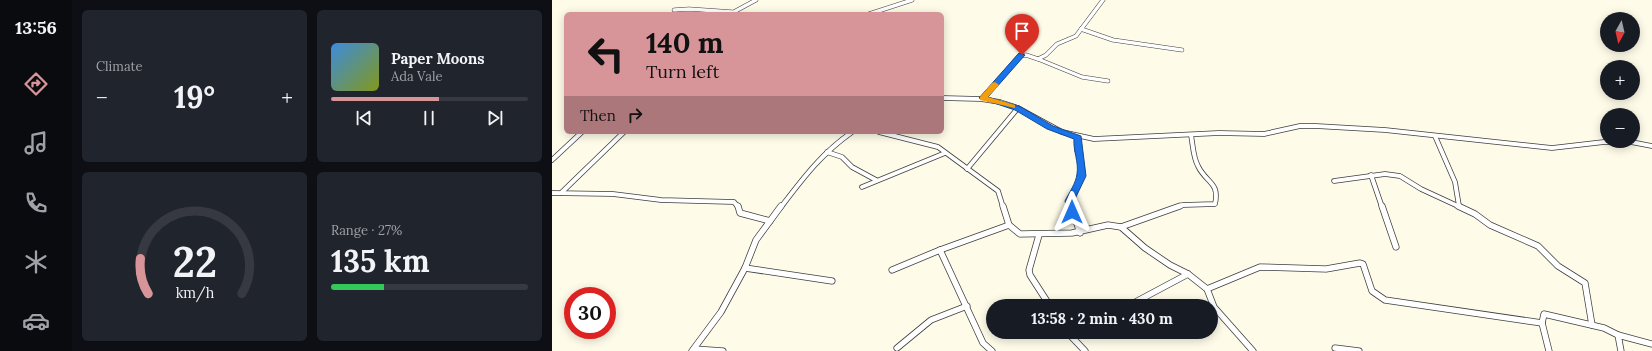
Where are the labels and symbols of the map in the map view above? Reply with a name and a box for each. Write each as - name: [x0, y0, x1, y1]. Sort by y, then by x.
- north arrow: [1600, 12, 1640, 52]
- pin: [1005, 14, 1039, 55]
- position arrow: [1051, 191, 1093, 233]
- speed limit sign: 30: [564, 287, 616, 339]

